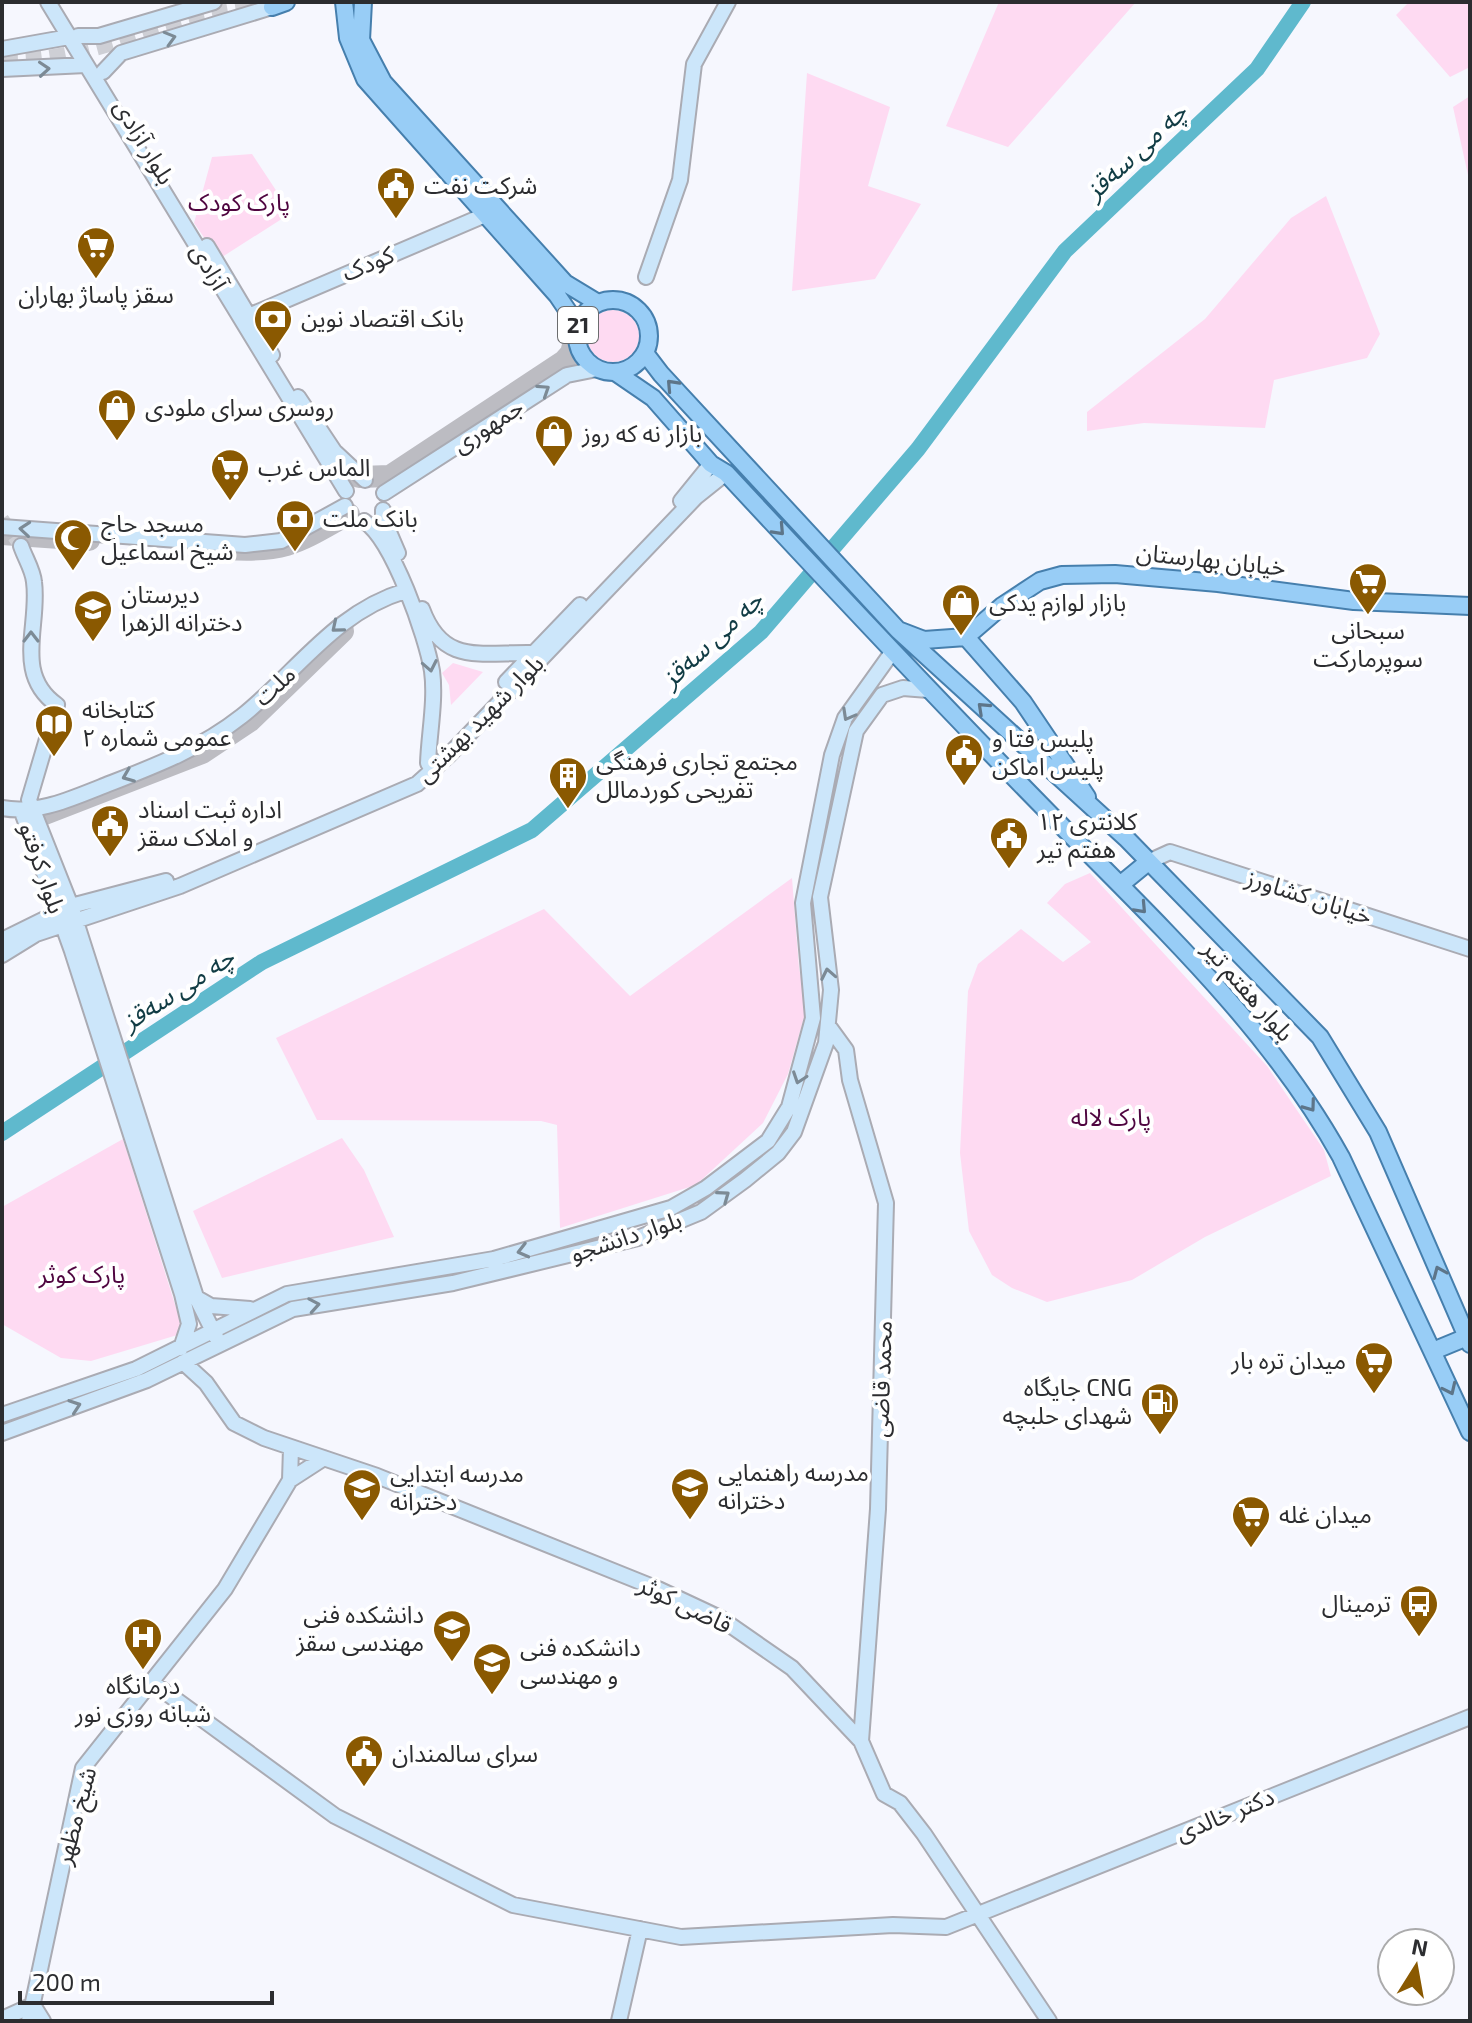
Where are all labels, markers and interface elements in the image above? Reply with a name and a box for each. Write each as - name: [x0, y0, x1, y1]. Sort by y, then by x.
- one-way arrow: [163, 31, 177, 47]
- one-way arrow: [38, 60, 51, 77]
- street label: بلوار آزادی: [108, 93, 182, 190]
- water label: چە می سەقز: [1076, 95, 1195, 208]
- public building icon: شرکت نفت: [375, 165, 417, 220]
- place label: شرکت نفت: [424, 170, 537, 200]
- park label: پارک کودک: [188, 187, 290, 218]
- supermarket icon: سقز پاساژ بهاران: [75, 225, 117, 280]
- street label: آزادی: [185, 238, 236, 296]
- street label: کودک: [337, 238, 399, 287]
- place label: سقز پاساژ بهاران: [18, 279, 174, 310]
- bank icon: بانک اقتصاد نوین: [252, 298, 294, 353]
- place label: بانک اقتصاد نوین: [301, 303, 464, 333]
- road number: 21: [558, 307, 598, 343]
- one-way arrow: [667, 380, 681, 395]
- one-way arrow: [535, 385, 549, 400]
- shop icon: روسری سرای ملودی: [96, 387, 138, 442]
- street label: جمهوری: [446, 391, 529, 459]
- place label: روسری سرای ملودی: [145, 392, 334, 422]
- shop icon: بازار نه که روز: [533, 413, 575, 468]
- place label: بازار نه که روز: [581, 418, 702, 448]
- supermarket icon: الماس غرب: [209, 447, 251, 502]
- place label: الماس غرب: [258, 452, 371, 482]
- bank icon: بانک ملت: [274, 498, 316, 553]
- place label: بانک ملت: [323, 503, 418, 532]
- place label: مسجد حاج شیخ اسماعیل: [101, 508, 234, 569]
- mosque icon: مسجد حاج شیخ اسماعیل: [52, 517, 94, 572]
- one-way arrow: [18, 521, 31, 538]
- one-way arrow: [770, 521, 785, 535]
- street label: خیابان بهارستان: [1135, 536, 1287, 582]
- supermarket icon: سبحانی سوپرمارکت: [1347, 561, 1389, 616]
- place label: دیرستان دخترانه الزهرا: [121, 579, 243, 637]
- shop icon: بازار لوازم یدکی: [940, 582, 982, 637]
- water label: چە می سەقز: [652, 583, 771, 696]
- place label: بازار لوازم یدکی: [989, 587, 1126, 621]
- school or university icon: دیرستان دخترانه الزهرا: [72, 588, 114, 643]
- place label: سبحانی سوپرمارکت: [1313, 615, 1423, 674]
- one-way arrow: [331, 617, 346, 632]
- one-way arrow: [22, 630, 40, 643]
- street label: بلوار شهید بهشتی: [409, 648, 549, 788]
- street label: ملت: [247, 659, 301, 711]
- one-way arrow: [420, 660, 437, 673]
- place label: کتابخانه عمومی شماره ۲: [82, 694, 231, 752]
- one-way arrow: [978, 702, 992, 717]
- library icon: کتابخانه عمومی شماره ۲: [33, 703, 75, 758]
- one-way arrow: [842, 706, 858, 720]
- place label: پلیس فتا و پلیس اماکن: [992, 723, 1104, 782]
- public building icon: پلیس فتا و پلیس اماکن: [943, 732, 985, 787]
- place label: مجتمع تجاری فرهنگی تفریحی کوردمالل: [596, 746, 798, 804]
- building icon: مجتمع تجاری فرهنگی تفریحی کوردمالل: [547, 755, 589, 810]
- one-way arrow: [122, 767, 136, 783]
- place label: اداره ثبت اسناد و املاک سقز: [137, 794, 282, 852]
- public building icon: اداره ثبت اسناد و املاک سقز: [89, 803, 131, 858]
- place label: کلانتری ۱۲ هفتم تیر: [1036, 806, 1138, 867]
- public building icon: کلانتری ۱۲ هفتم تیر: [988, 815, 1030, 870]
- street label: بلوار کرفتو: [13, 818, 73, 917]
- street label: خیابان کشاورز: [1241, 861, 1376, 931]
- one-way arrow: [1132, 899, 1146, 914]
- street label: بلوار هفتم تیر: [1194, 933, 1301, 1049]
- water label: چە می سەقز: [114, 940, 241, 1039]
- one-way arrow: [821, 967, 838, 981]
- one-way arrow: [792, 1070, 808, 1084]
- one-way arrow: [1301, 1097, 1315, 1111]
- park label: پارک لاله: [1071, 1102, 1151, 1133]
- one-way arrow: [716, 1191, 730, 1206]
- street label: بلوار دانشجو: [566, 1204, 685, 1268]
- one-way arrow: [516, 1242, 530, 1259]
- park label: پارک کوثر: [38, 1259, 125, 1290]
- one-way arrow: [1433, 1266, 1449, 1280]
- one-way arrow: [307, 1297, 320, 1314]
- street label: محمد قاضی: [864, 1320, 897, 1438]
- supermarket icon: میدان تره بار: [1353, 1340, 1395, 1395]
- place label: میدان تره بار: [1230, 1345, 1346, 1375]
- place label: جایگاه CNG شهدای حلبچه: [1002, 1372, 1132, 1431]
- one-way arrow: [1440, 1380, 1456, 1395]
- fuel station icon: جایگاه CNG شهدای حلبچه: [1139, 1381, 1181, 1436]
- one-way arrow: [68, 1400, 82, 1416]
- place label: مدرسه راهنمایی دخترانه: [718, 1457, 869, 1515]
- place label: مدرسه ابتدایی دخترانه: [390, 1458, 524, 1516]
- school or university icon: مدرسه راهنمایی دخترانه: [669, 1466, 711, 1521]
- school or university icon: مدرسه ابتدایی دخترانه: [341, 1467, 383, 1522]
- supermarket icon: میدان غله: [1230, 1494, 1272, 1549]
- place label: میدان غله: [1279, 1499, 1372, 1529]
- street label: قاضی کوثر: [633, 1568, 737, 1640]
- bus stop icon: ترمینال: [1398, 1583, 1440, 1638]
- place label: ترمینال: [1322, 1588, 1391, 1618]
- place label: دانشکده فنی مهندسی سقز: [295, 1599, 424, 1657]
- school or university icon: دانشکده فنی مهندسی سقز: [431, 1608, 473, 1663]
- hospital icon: درمانگاه شبانه روزی نور: [122, 1616, 164, 1671]
- place label: دانشکده فنی و مهندسی: [520, 1632, 641, 1690]
- school or university icon: دانشکده فنی و مهندسی: [471, 1641, 513, 1696]
- place label: درمانگاه شبانه روزی نور: [74, 1670, 211, 1728]
- public building icon: سرای سالمندان: [343, 1733, 385, 1788]
- place label: سرای سالمندان: [392, 1738, 538, 1768]
- street label: شیخ مظهر: [47, 1764, 105, 1870]
- street label: دکتر خالدی: [1171, 1781, 1278, 1847]
- north arrow: [1376, 1927, 1456, 2007]
- text: N: [1410, 1932, 1430, 1961]
- scale bar: [20, 1955, 272, 2005]
- text: 200 m: [32, 1967, 101, 1996]

